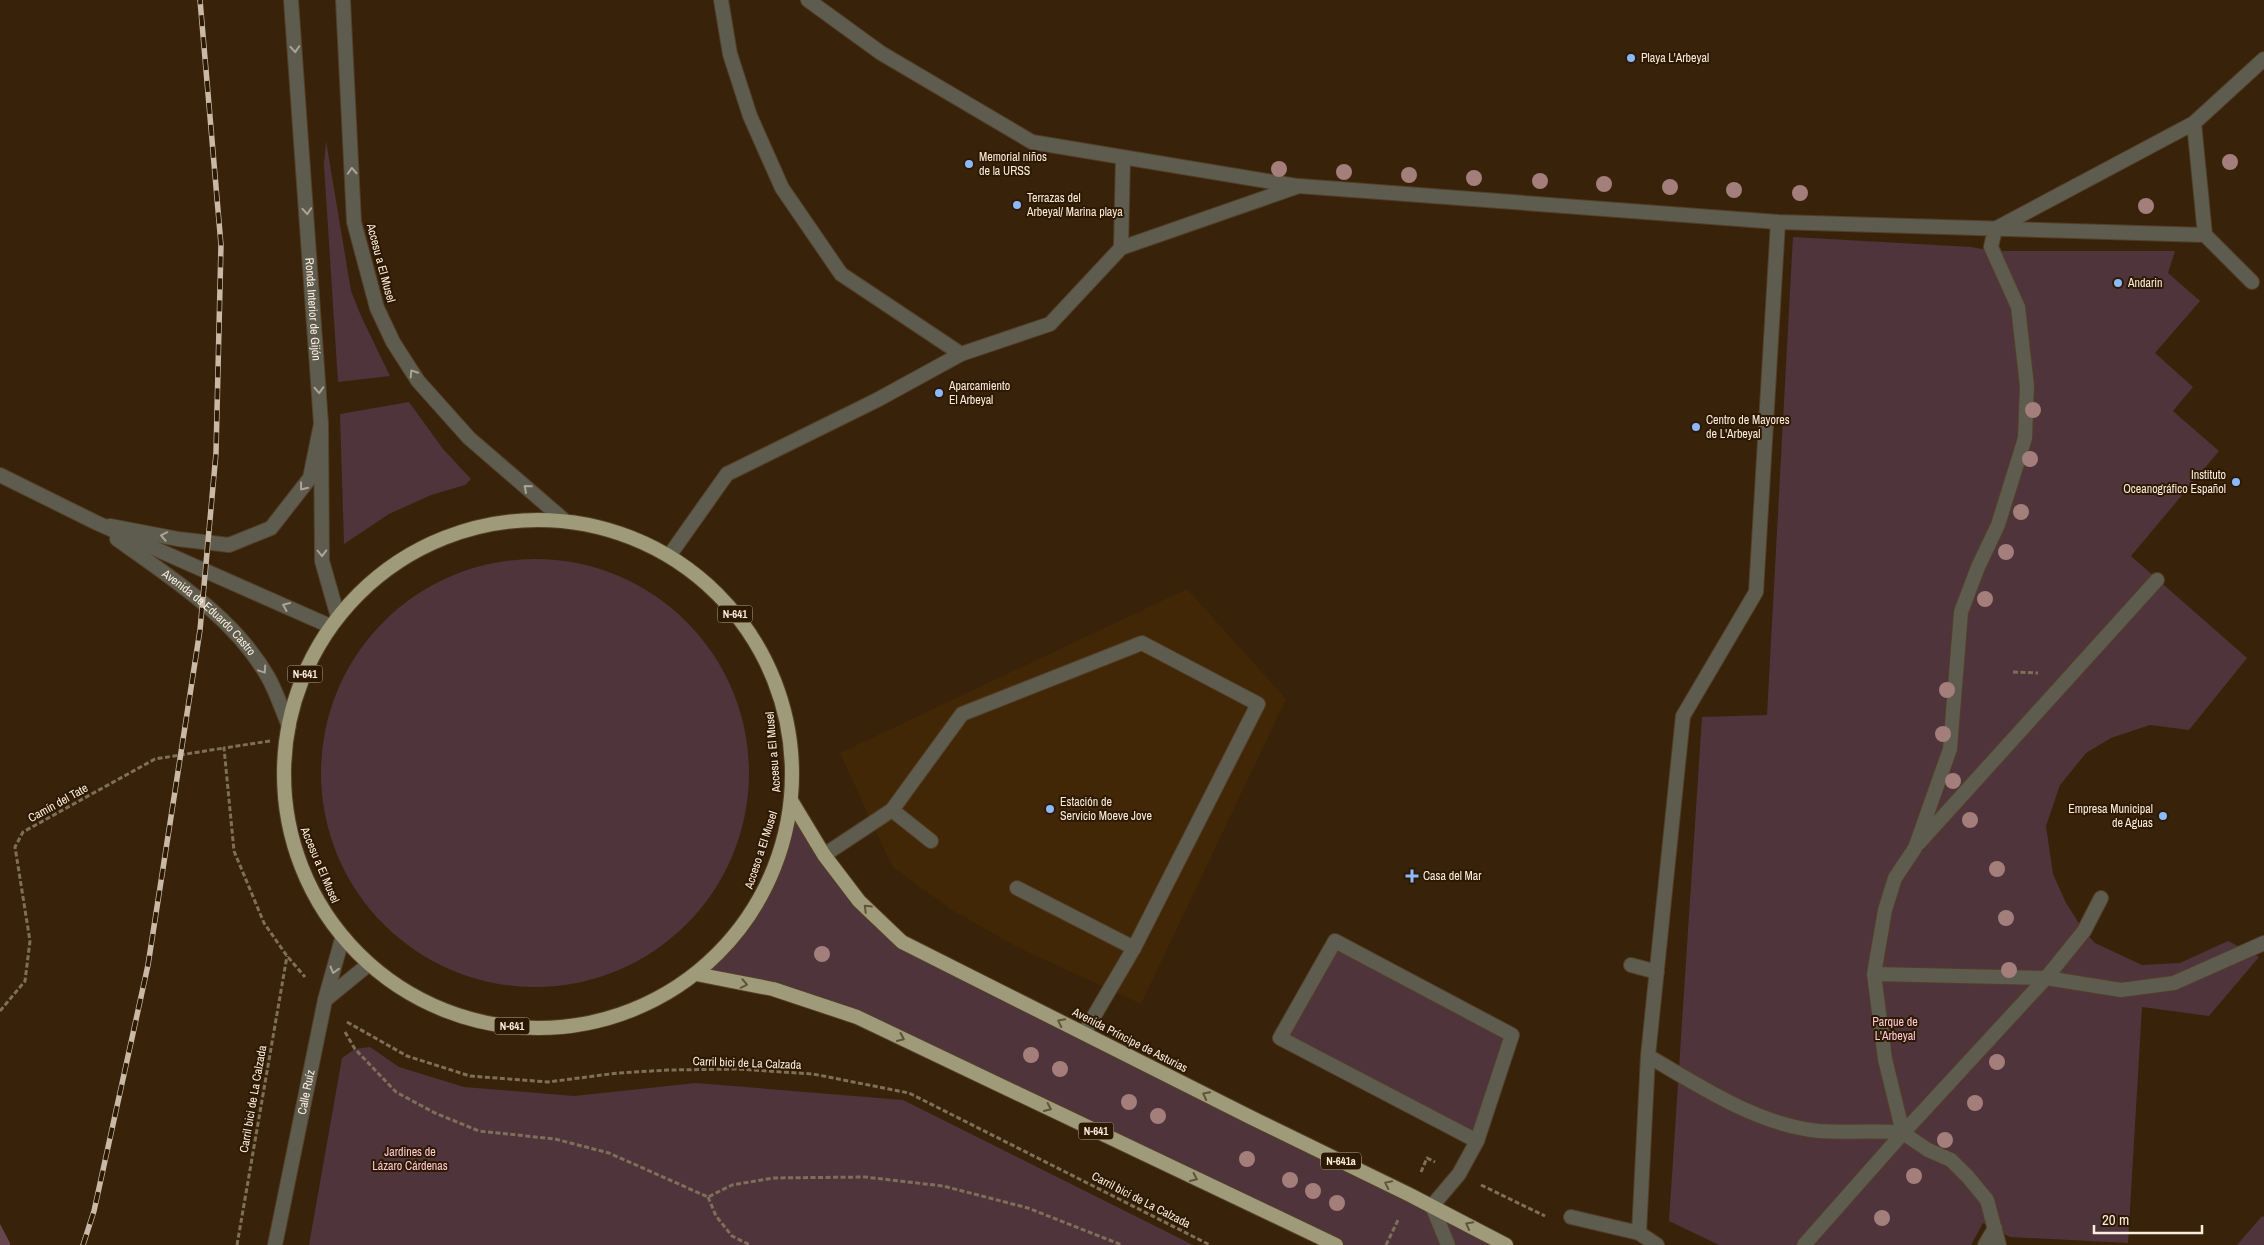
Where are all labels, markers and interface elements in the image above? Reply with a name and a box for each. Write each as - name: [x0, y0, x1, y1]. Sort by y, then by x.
- one-way arrow: [289, 45, 300, 53]
- place label: Playa L'Arbeyal: [1641, 50, 1709, 66]
- marker: Playa L'Arbeyal: [1625, 52, 1637, 64]
- place label: Memorial niños de la URSS: [979, 149, 1047, 179]
- marker: Memorial niños de la URSS: [963, 158, 975, 170]
- one-way arrow: [346, 167, 357, 175]
- place label: Terrazas del Arbeyal/ Marina playa: [1026, 190, 1123, 220]
- marker: Terrazas del Arbeyal/ Marina playa: [1011, 199, 1023, 211]
- one-way arrow: [301, 207, 312, 215]
- street label: Accesu a El Musel: [363, 221, 399, 304]
- street label: Ronda Interior de Gijón: [301, 257, 324, 361]
- place label: Andarin: [2127, 275, 2162, 291]
- marker: Andarin: [2112, 277, 2124, 289]
- one-way arrow: [410, 370, 420, 379]
- place label: Aparcamiento El Arbeyal: [948, 378, 1010, 408]
- one-way arrow: [313, 387, 324, 395]
- marker: Aparcamiento El Arbeyal: [933, 387, 945, 399]
- place label: Centro de Mayores de L'Arbeyal: [1706, 412, 1790, 442]
- marker: Centro de Mayores de L'Arbeyal: [1690, 421, 1702, 433]
- place label: Instituto Oceanográfico Español: [2123, 467, 2226, 497]
- marker: Instituto Oceanográfico Español: [2230, 476, 2242, 488]
- one-way arrow: [300, 481, 309, 491]
- one-way arrow: [524, 485, 533, 494]
- one-way arrow: [160, 532, 169, 542]
- one-way arrow: [317, 549, 328, 557]
- street label: Avenida de Eduardo Castro: [158, 565, 259, 659]
- one-way arrow: [282, 601, 291, 612]
- road number: N-641: [718, 606, 752, 622]
- one-way arrow: [257, 665, 266, 674]
- road number: N-641: [288, 666, 322, 682]
- street label: Accesu a El Musel: [762, 711, 785, 794]
- street label: Camín del Tate: [25, 780, 91, 826]
- place label: Estación de Servicio Moeve Jove: [1060, 794, 1152, 824]
- place label: Empresa Municipal de Aguas: [2068, 801, 2153, 831]
- marker: Estación de Servicio Moeve Jove: [1044, 803, 1056, 815]
- street label: Acceso a El Musel: [741, 809, 781, 892]
- marker: Empresa Municipal de Aguas: [2157, 810, 2169, 822]
- street label: Accesu a El Musel: [296, 824, 343, 905]
- place label: Casa del Mar: [1423, 868, 1482, 884]
- marker: Casa del Mar: [1405, 869, 1419, 883]
- one-way arrow: [864, 905, 873, 914]
- one-way arrow: [329, 965, 339, 973]
- one-way arrow: [740, 978, 748, 988]
- street label: Avenida Príncipe de Asturias: [1069, 1004, 1190, 1076]
- park label: Parque de L'Arbeyal: [1872, 1014, 1918, 1044]
- road number: N-641: [494, 1018, 530, 1034]
- one-way arrow: [1058, 1018, 1067, 1028]
- one-way arrow: [896, 1032, 905, 1042]
- street label: Carril bici de La Calzada: [236, 1043, 270, 1154]
- street label: Carril bici de La Calzada: [692, 1053, 802, 1073]
- street label: Calle Ruíz: [294, 1068, 319, 1116]
- one-way arrow: [1203, 1091, 1212, 1101]
- one-way arrow: [1043, 1102, 1052, 1112]
- road number: N-641: [1078, 1122, 1114, 1140]
- park label: Jardines de Lázaro Cárdenas: [372, 1144, 448, 1174]
- road number: N-641a: [1321, 1152, 1361, 1170]
- street label: Carril bici de La Calzada: [1089, 1168, 1194, 1232]
- one-way arrow: [1189, 1171, 1198, 1182]
- one-way arrow: [1384, 1180, 1393, 1190]
- scale bar: [2094, 1202, 2202, 1234]
- text: 20 m: [2102, 1209, 2129, 1230]
- one-way arrow: [1465, 1222, 1474, 1232]

